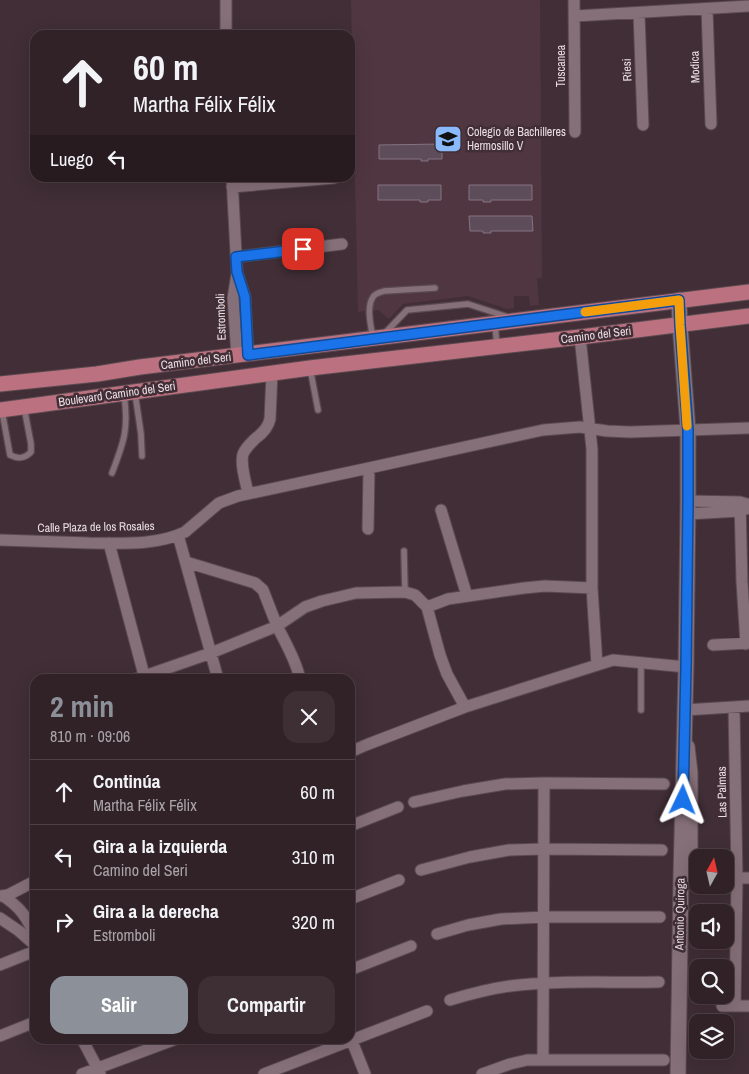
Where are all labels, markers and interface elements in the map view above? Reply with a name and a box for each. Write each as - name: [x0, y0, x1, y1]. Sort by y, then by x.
- text: 60 m: [133, 44, 198, 91]
- street label: Tuscanea: [553, 44, 569, 87]
- icon: ahead: [50, 50, 115, 115]
- street label: Modica: [686, 50, 704, 83]
- street label: Riesi: [619, 58, 635, 82]
- text: Martha Félix Félix: [133, 89, 276, 119]
- school or university icon: Colegio de Bachilleres Hermosillo V: [433, 124, 463, 154]
- place label: Colegio de Bachilleres Hermosillo V: [467, 124, 566, 154]
- icon: left: [103, 145, 131, 173]
- text: Luego: [50, 146, 93, 172]
- pin: [282, 228, 324, 270]
- icon: arrive: [289, 235, 317, 263]
- street label: Estromboli: [212, 293, 230, 341]
- street label: Camino del Seri: [560, 323, 632, 347]
- street label: Camino del Seri: [160, 349, 232, 373]
- street label: Boulevard Camino del Seri: [57, 378, 177, 410]
- street label: Calle Plaza de los Rosales: [37, 518, 155, 536]
- text: 2 min: [50, 686, 114, 726]
- button: close: [283, 691, 335, 743]
- text: 810 m · 09:06: [50, 725, 130, 747]
- street label: Las Palmas: [714, 766, 730, 818]
- text: Continúa: [93, 768, 161, 794]
- position arrow: [656, 773, 708, 825]
- icon: ahead: [50, 778, 78, 806]
- text: 60 m: [300, 779, 335, 805]
- text: Martha Félix Félix: [93, 794, 197, 816]
- text: Gira a la izquierda: [93, 833, 227, 859]
- icon: left: [50, 843, 78, 871]
- text: 310 m: [292, 844, 335, 870]
- north arrow: [689, 849, 734, 894]
- map controls: [689, 849, 734, 1059]
- text: Camino del Seri: [93, 859, 188, 881]
- street label: Antonio Quiroga: [671, 877, 689, 951]
- text: Gira a la derecha: [93, 898, 219, 924]
- button: sound: [689, 904, 734, 949]
- icon: right: [50, 908, 78, 936]
- text: 320 m: [292, 909, 335, 935]
- text: Estromboli: [93, 924, 156, 946]
- button: search: [689, 959, 734, 1004]
- button: Salir: [50, 976, 188, 1034]
- button: Compartir: [198, 976, 335, 1034]
- button: layers: [689, 1014, 734, 1059]

